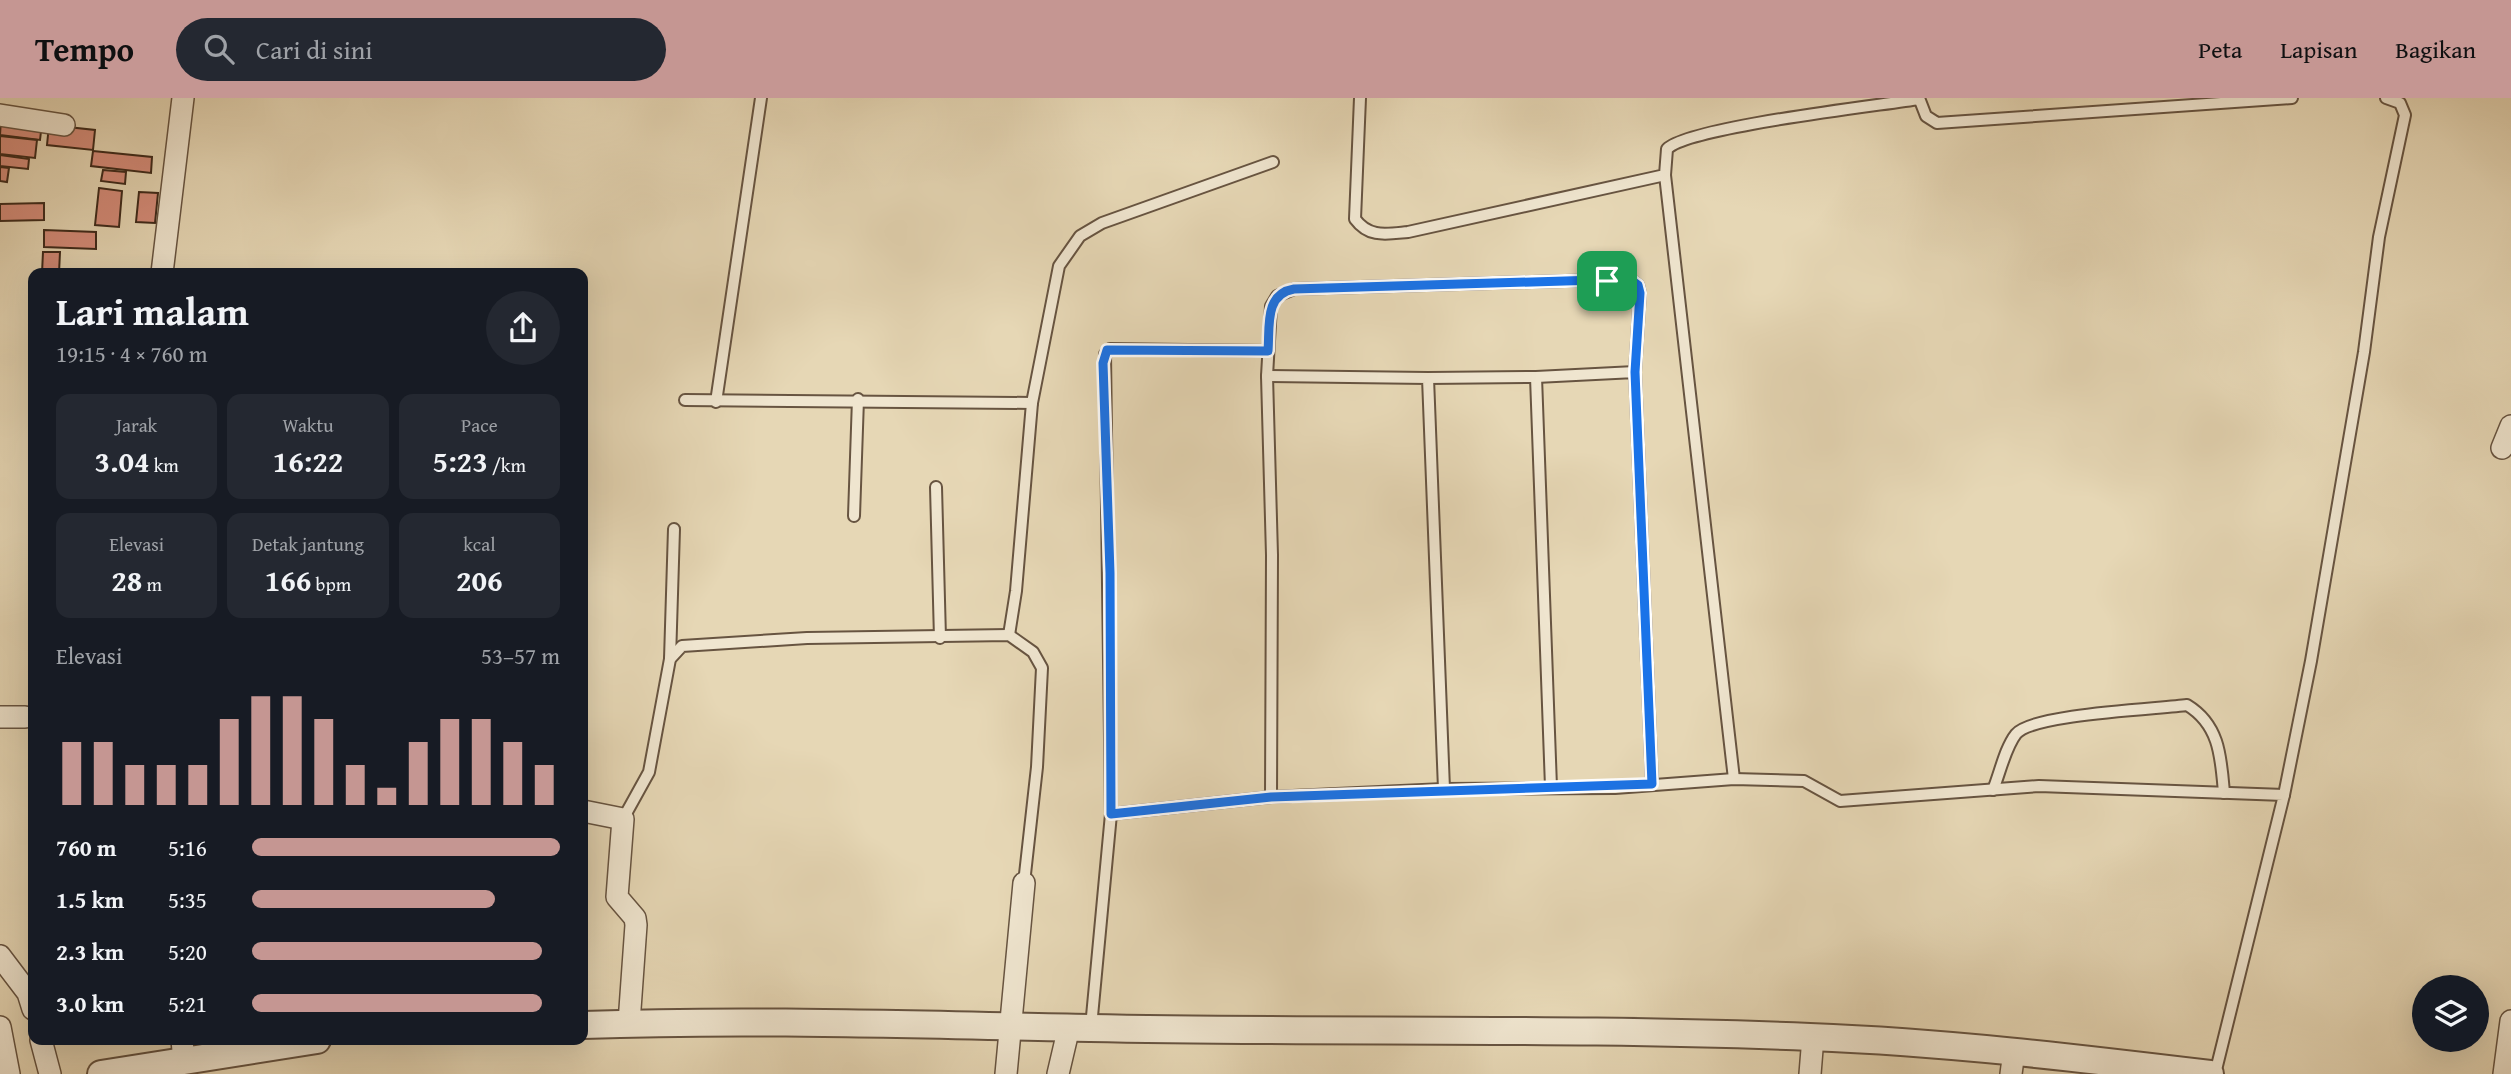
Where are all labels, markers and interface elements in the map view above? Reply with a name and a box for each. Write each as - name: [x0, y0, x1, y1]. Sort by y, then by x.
- search box: [176, 18, 666, 81]
- text: Tempo: [35, 25, 134, 73]
- icon: search: [200, 30, 238, 68]
- text: Cari di sini: [256, 30, 373, 69]
- text: Peta: [2198, 32, 2242, 67]
- text: Lapisan: [2280, 32, 2357, 67]
- text: Bagikan: [2395, 32, 2476, 67]
- pin: [1577, 251, 1637, 311]
- icon: arrive: [1588, 262, 1626, 300]
- text: Lari malam: [56, 283, 249, 339]
- button: share: [486, 291, 560, 365]
- text: 19:15 · 4 × 760 m: [56, 337, 208, 370]
- text: Jarak: [116, 411, 157, 439]
- text: Waktu: [282, 411, 334, 439]
- text: Pace: [461, 411, 498, 439]
- text: 3.04: [94, 439, 150, 483]
- text: 16:22: [273, 439, 343, 483]
- text: 5:23: [433, 439, 488, 483]
- text: km: [150, 451, 179, 479]
- text: /km: [488, 451, 526, 479]
- text: Elevasi: [109, 530, 164, 558]
- text: Detak jantung: [252, 530, 364, 558]
- text: kcal: [463, 530, 496, 558]
- text: 28: [111, 558, 142, 602]
- text: 166: [265, 558, 311, 602]
- text: 206: [456, 558, 503, 602]
- text: m: [142, 570, 162, 598]
- text: bpm: [311, 570, 351, 598]
- text: Elevasi: [56, 639, 122, 672]
- text: 53–57 m: [481, 639, 560, 672]
- text: 760 m: [56, 831, 117, 864]
- text: 5:16: [168, 831, 207, 864]
- text: 1.5 km: [56, 883, 124, 916]
- text: 5:35: [168, 883, 207, 916]
- text: 2.3 km: [56, 935, 124, 968]
- text: 5:20: [168, 935, 207, 968]
- map controls: [2412, 975, 2489, 1052]
- button: layers: [2412, 975, 2489, 1052]
- text: 3.0 km: [56, 987, 124, 1020]
- text: 5:21: [168, 987, 207, 1020]

